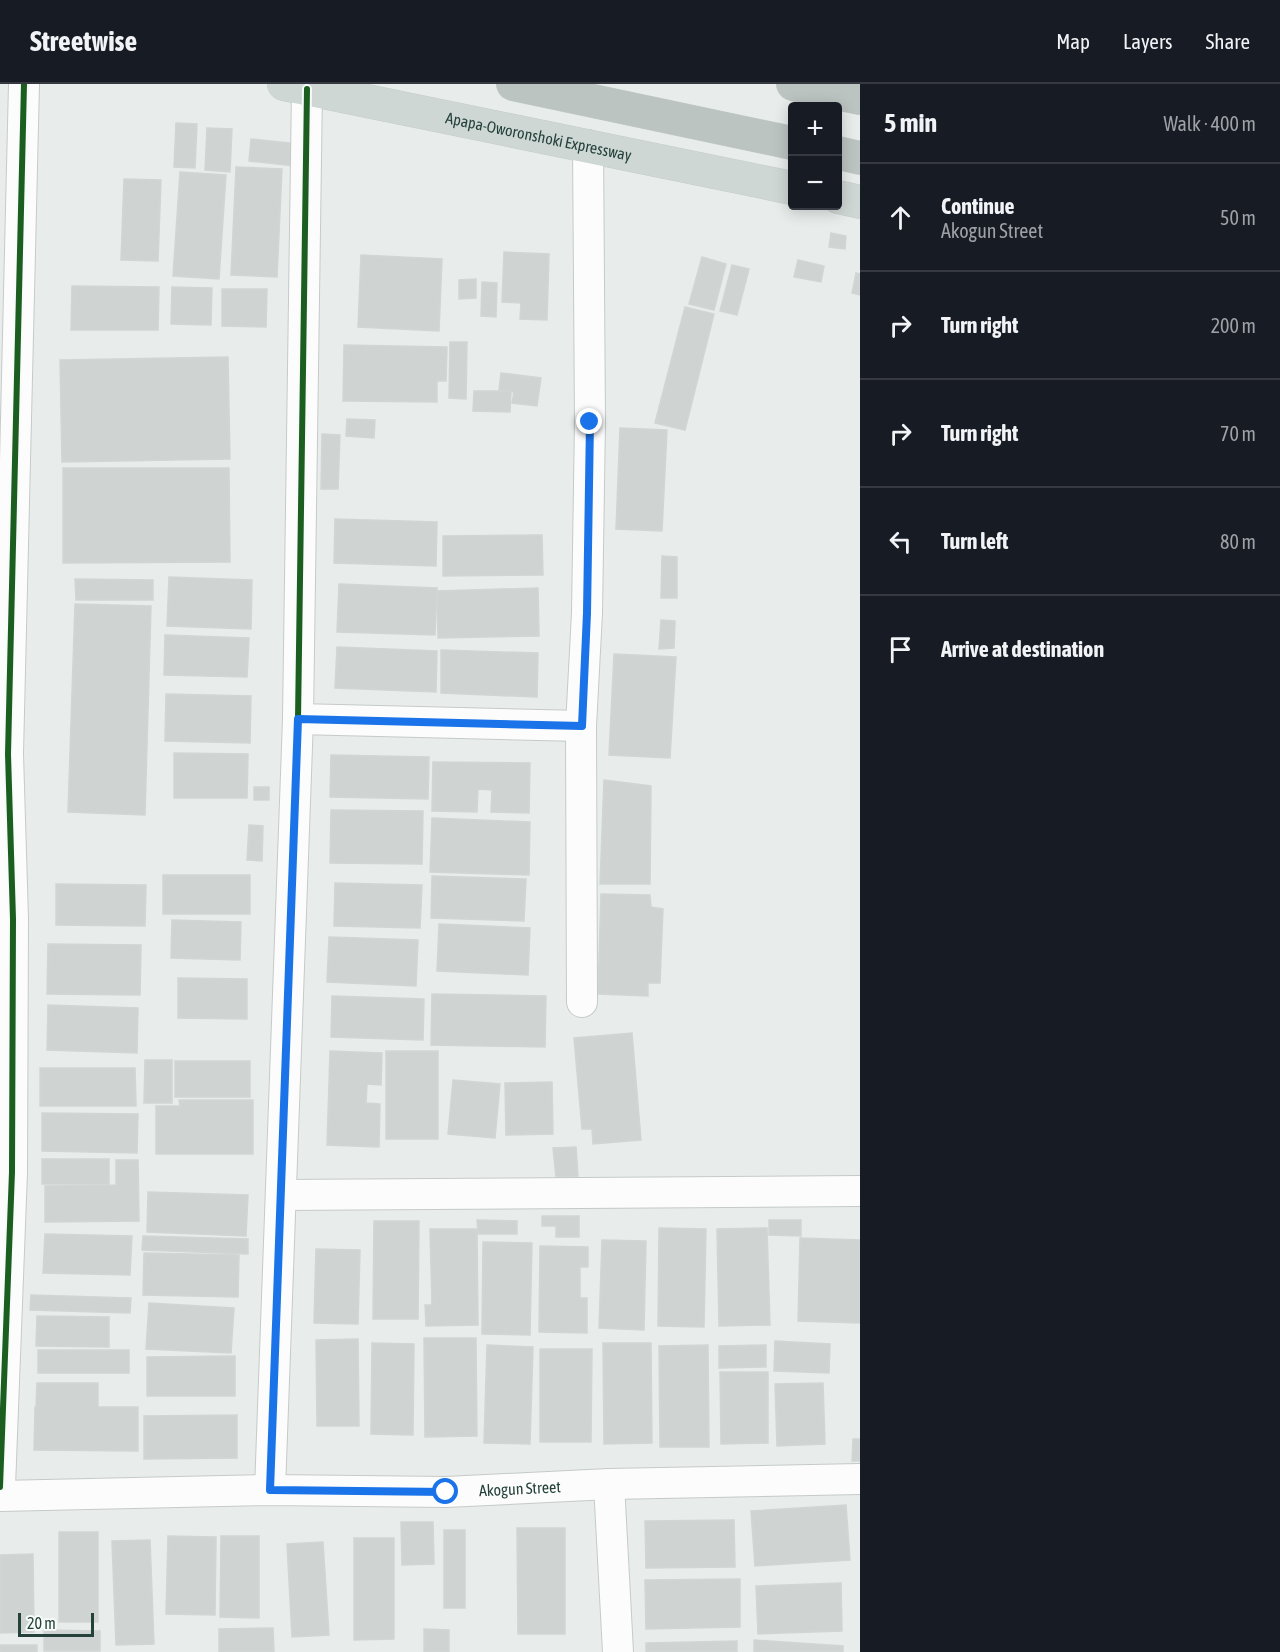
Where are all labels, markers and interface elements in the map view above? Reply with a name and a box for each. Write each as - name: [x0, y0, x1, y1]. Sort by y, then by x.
- text: Streetwise: [30, 25, 137, 57]
- text: Map: [1056, 29, 1090, 53]
- text: Layers: [1123, 29, 1173, 53]
- text: Share: [1206, 29, 1250, 53]
- map controls: [788, 102, 842, 210]
- button: +: [788, 102, 842, 156]
- street label: Apapa-Oworonshoki Expressway: [444, 108, 634, 165]
- text: 5 min: [884, 108, 937, 138]
- text: Walk · 400 m: [1164, 112, 1256, 135]
- button: −: [788, 156, 842, 210]
- text: Continue: [941, 193, 1015, 219]
- icon: ahead: [884, 201, 917, 234]
- text: 50 m: [1220, 206, 1256, 229]
- text: Akogun Street: [941, 219, 1043, 242]
- icon: right: [884, 309, 917, 342]
- text: Turn right: [941, 312, 1018, 338]
- text: 200 m: [1211, 314, 1256, 337]
- route end: [576, 408, 602, 434]
- icon: right: [884, 417, 917, 450]
- text: Turn right: [941, 420, 1018, 446]
- text: 70 m: [1220, 422, 1256, 445]
- icon: left: [884, 525, 917, 558]
- text: Turn left: [941, 528, 1008, 554]
- text: 80 m: [1220, 530, 1256, 553]
- icon: arrive: [884, 633, 917, 666]
- text: Arrive at destination: [941, 636, 1104, 662]
- street label: Akogun Street: [479, 1477, 562, 1499]
- route start: [432, 1478, 458, 1504]
- scale bar: [18, 1610, 94, 1638]
- text: 20 m: [27, 1614, 56, 1632]

